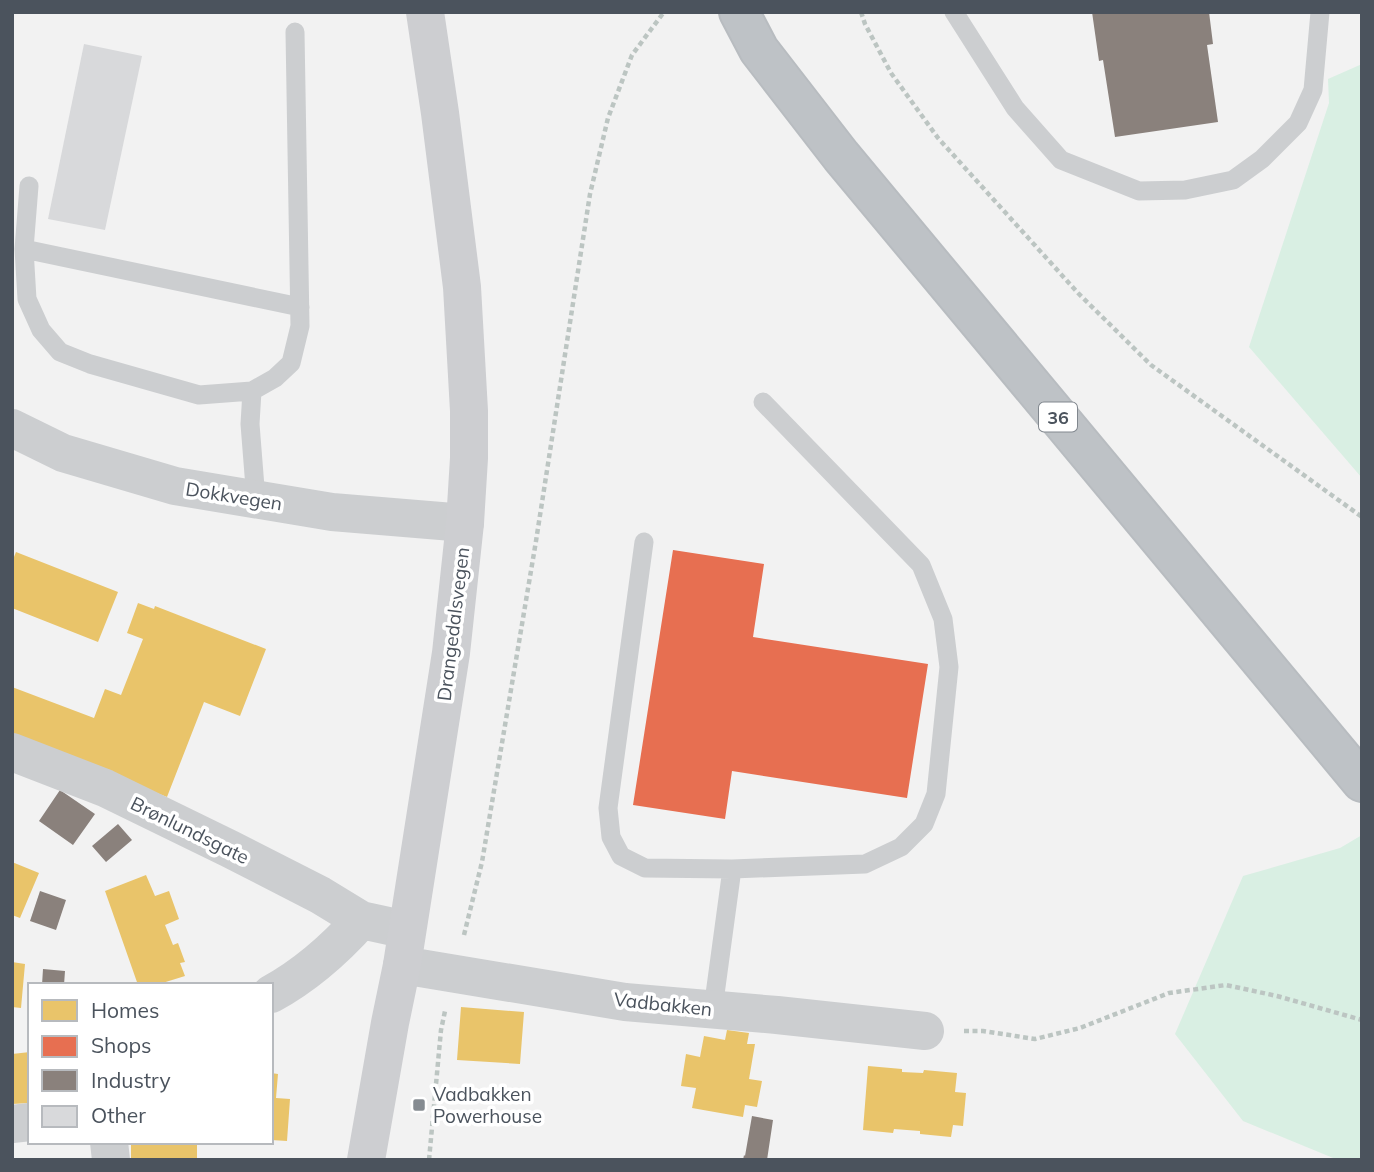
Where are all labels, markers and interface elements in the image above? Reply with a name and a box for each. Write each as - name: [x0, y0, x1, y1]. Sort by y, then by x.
- road number: 36: [1039, 402, 1077, 432]
- street label: Dokkvegen: [184, 477, 284, 515]
- street label: Drangedalsvegen: [432, 546, 474, 702]
- street label: Brønlundsgate: [127, 791, 253, 869]
- legend: [28, 983, 273, 1144]
- street label: Vadbakken: [613, 987, 713, 1021]
- text: Homes: [91, 997, 159, 1023]
- text: Shops: [91, 1032, 151, 1058]
- text: Industry: [91, 1067, 171, 1093]
- place label: Vadbakken Powerhouse: [433, 1082, 542, 1128]
- marker: Vadbakken Powerhouse: [411, 1097, 427, 1113]
- text: Other: [91, 1102, 146, 1128]

